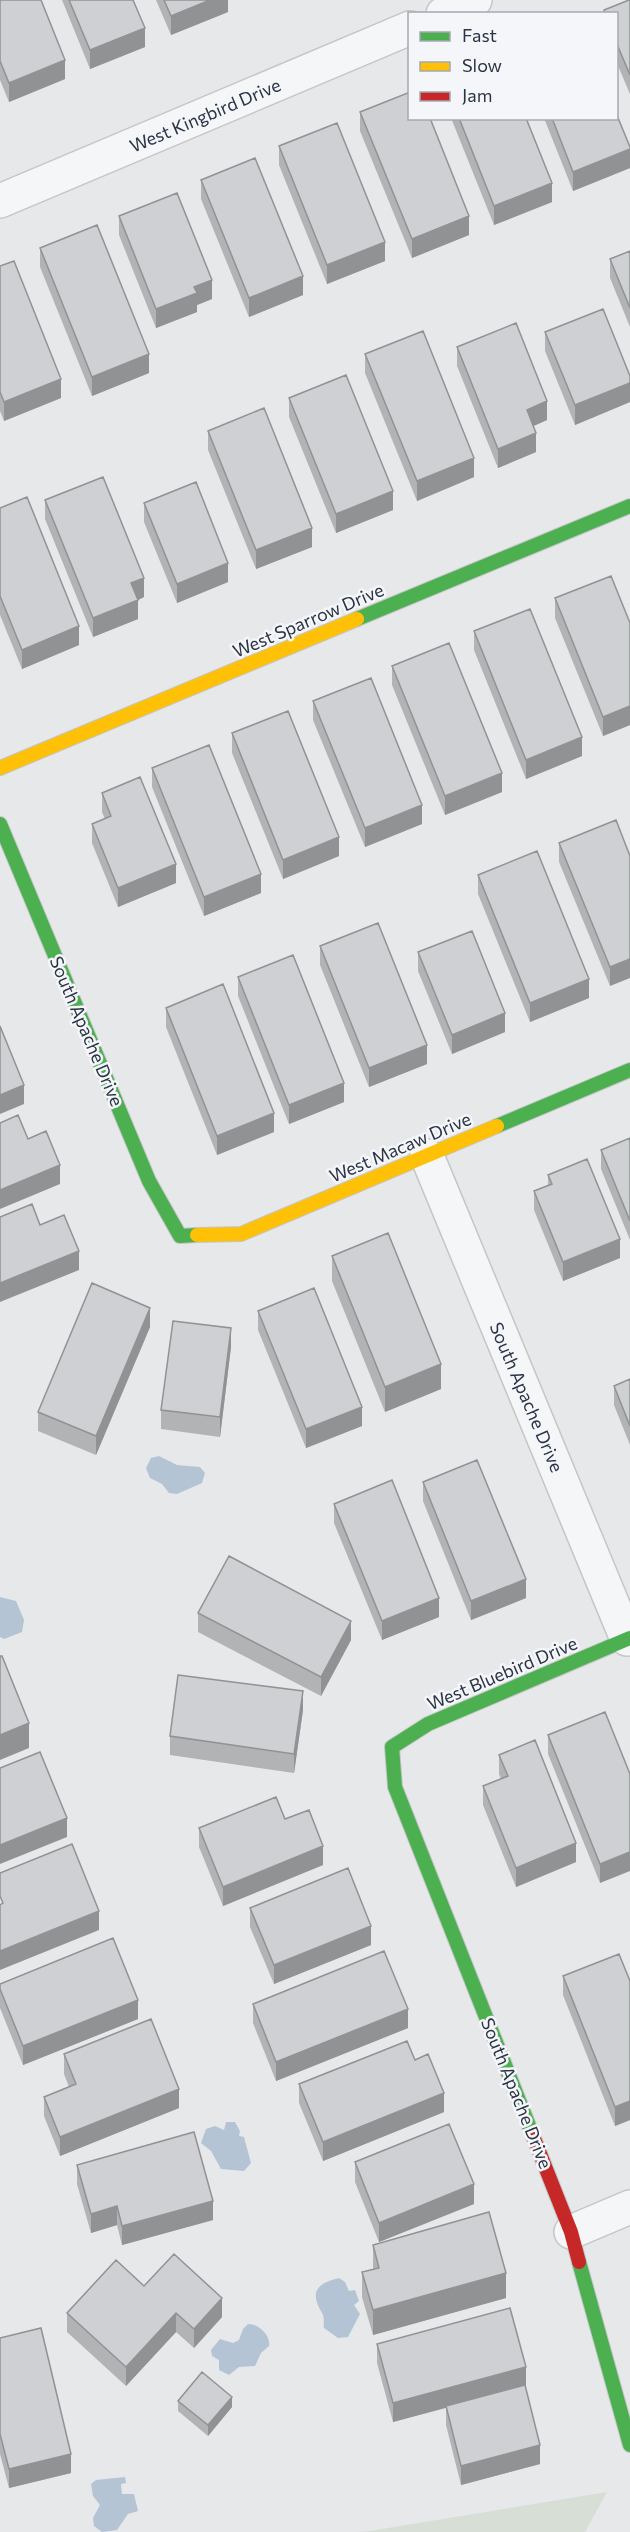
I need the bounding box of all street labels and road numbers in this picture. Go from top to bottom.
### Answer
street label: West Kingbird Drive [126,73,284,157]
street label: West Sparrow Drive [229,578,387,662]
street label: South Apache Drive [45,953,129,1109]
street label: West Macaw Drive [326,1107,474,1187]
street label: South Apache Drive [485,1319,569,1475]
street label: West Bluebird Drive [424,1631,580,1715]
street label: South Apache Drive [477,2014,557,2172]

